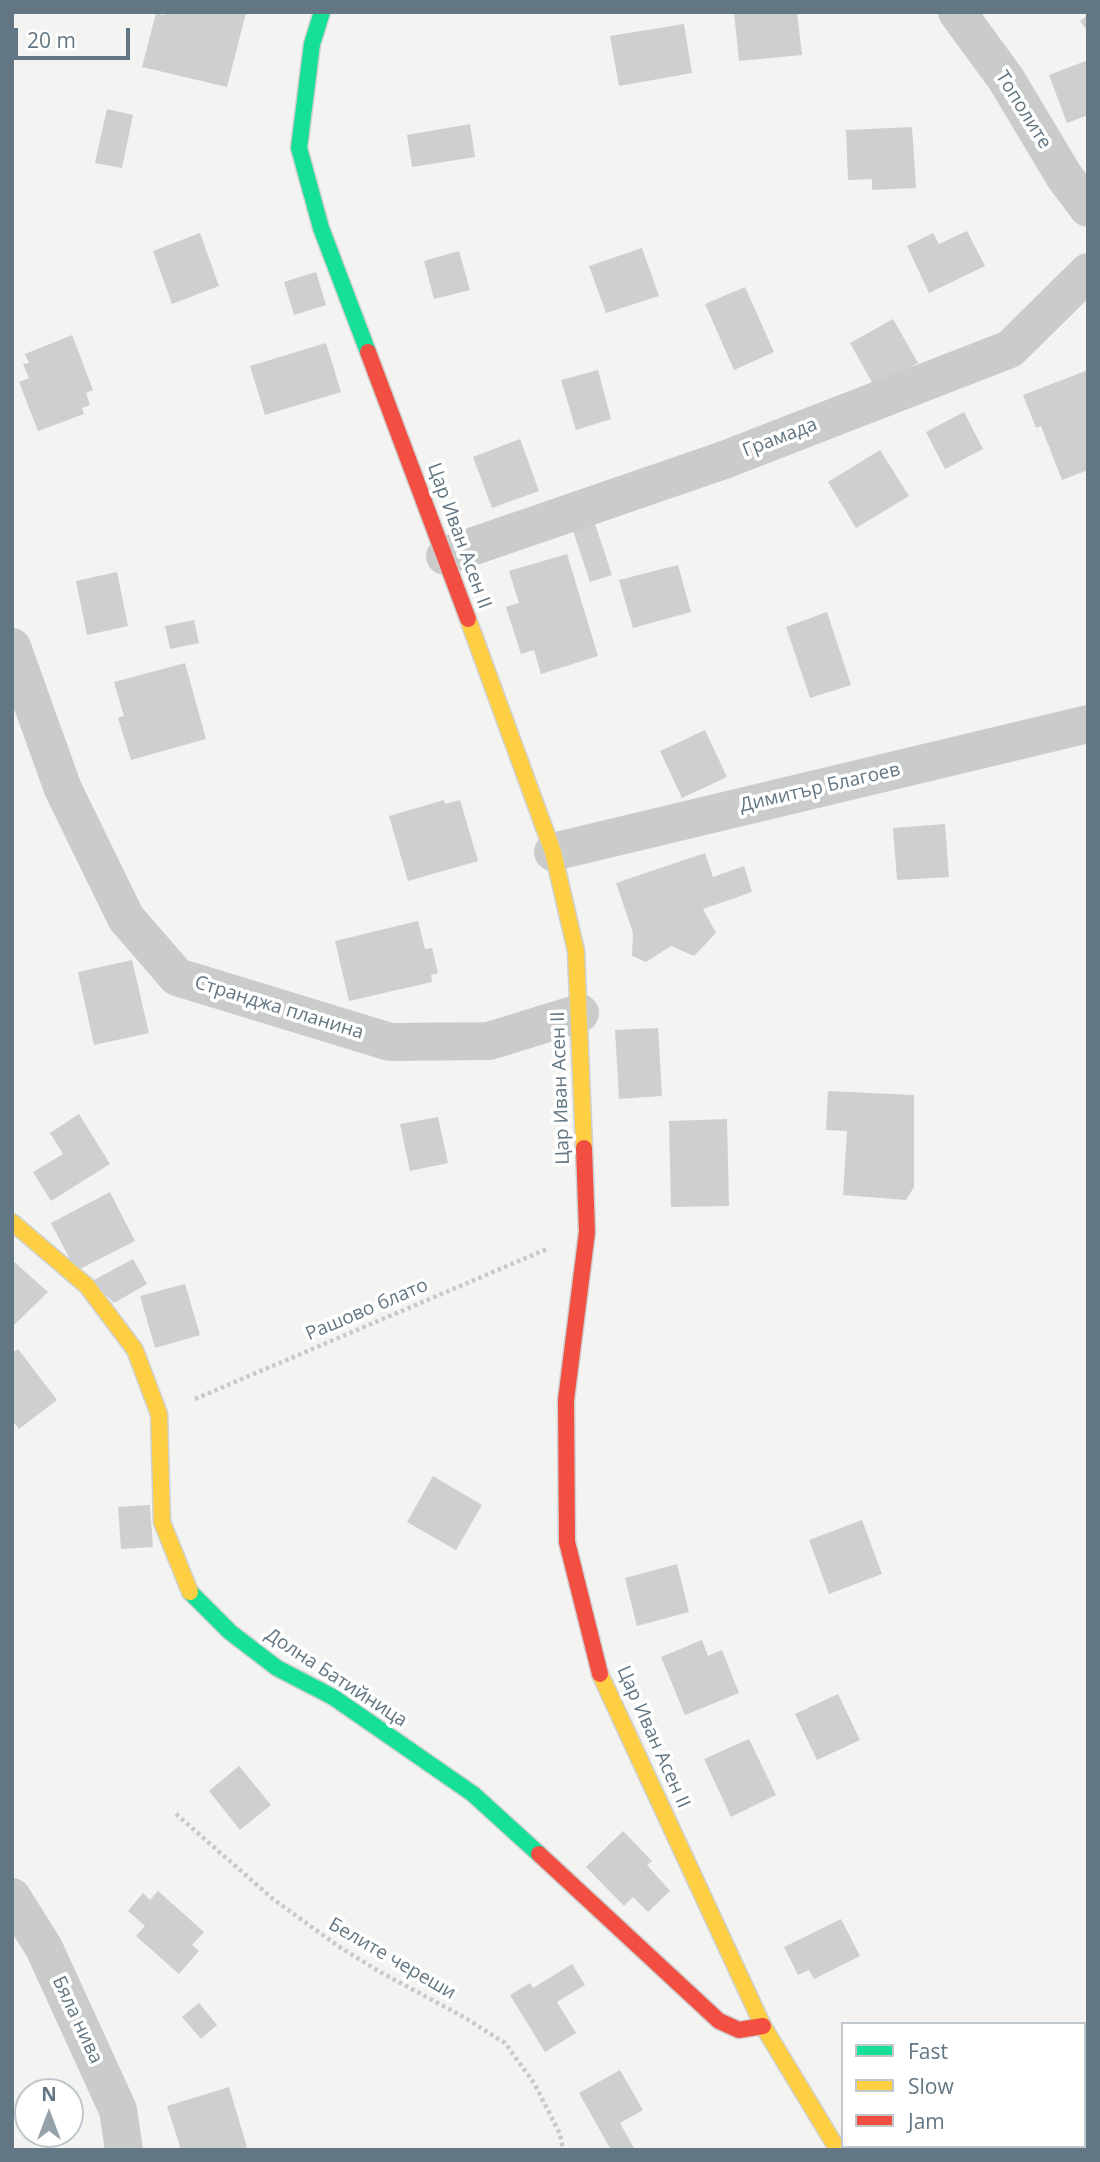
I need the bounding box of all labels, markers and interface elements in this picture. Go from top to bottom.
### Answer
scale bar [18,14,133,58]
text: 20 m [27,26,76,54]
street label: Тополите [990,67,1056,153]
street label: Грамада [739,413,821,463]
street label: Цар Иван Асен II [422,460,496,612]
street label: Димитър Благоев [738,758,902,818]
street label: Странджа планина [192,971,366,1045]
street label: Цар Иван Асен II [547,1011,575,1165]
street label: Рашово блато [302,1274,432,1346]
street label: Долна Батийница [261,1624,411,1732]
street label: Цар Иван Асен II [611,1662,695,1812]
street label: Белите череши [324,1913,460,2005]
street label: Бяла нива [47,1973,107,2067]
legend [841,2022,1086,2148]
text: Fast [908,2037,948,2065]
text: Slow [908,2072,954,2100]
north arrow [14,2078,84,2148]
text: N [41,2081,57,2107]
text: Jam [908,2107,945,2135]

